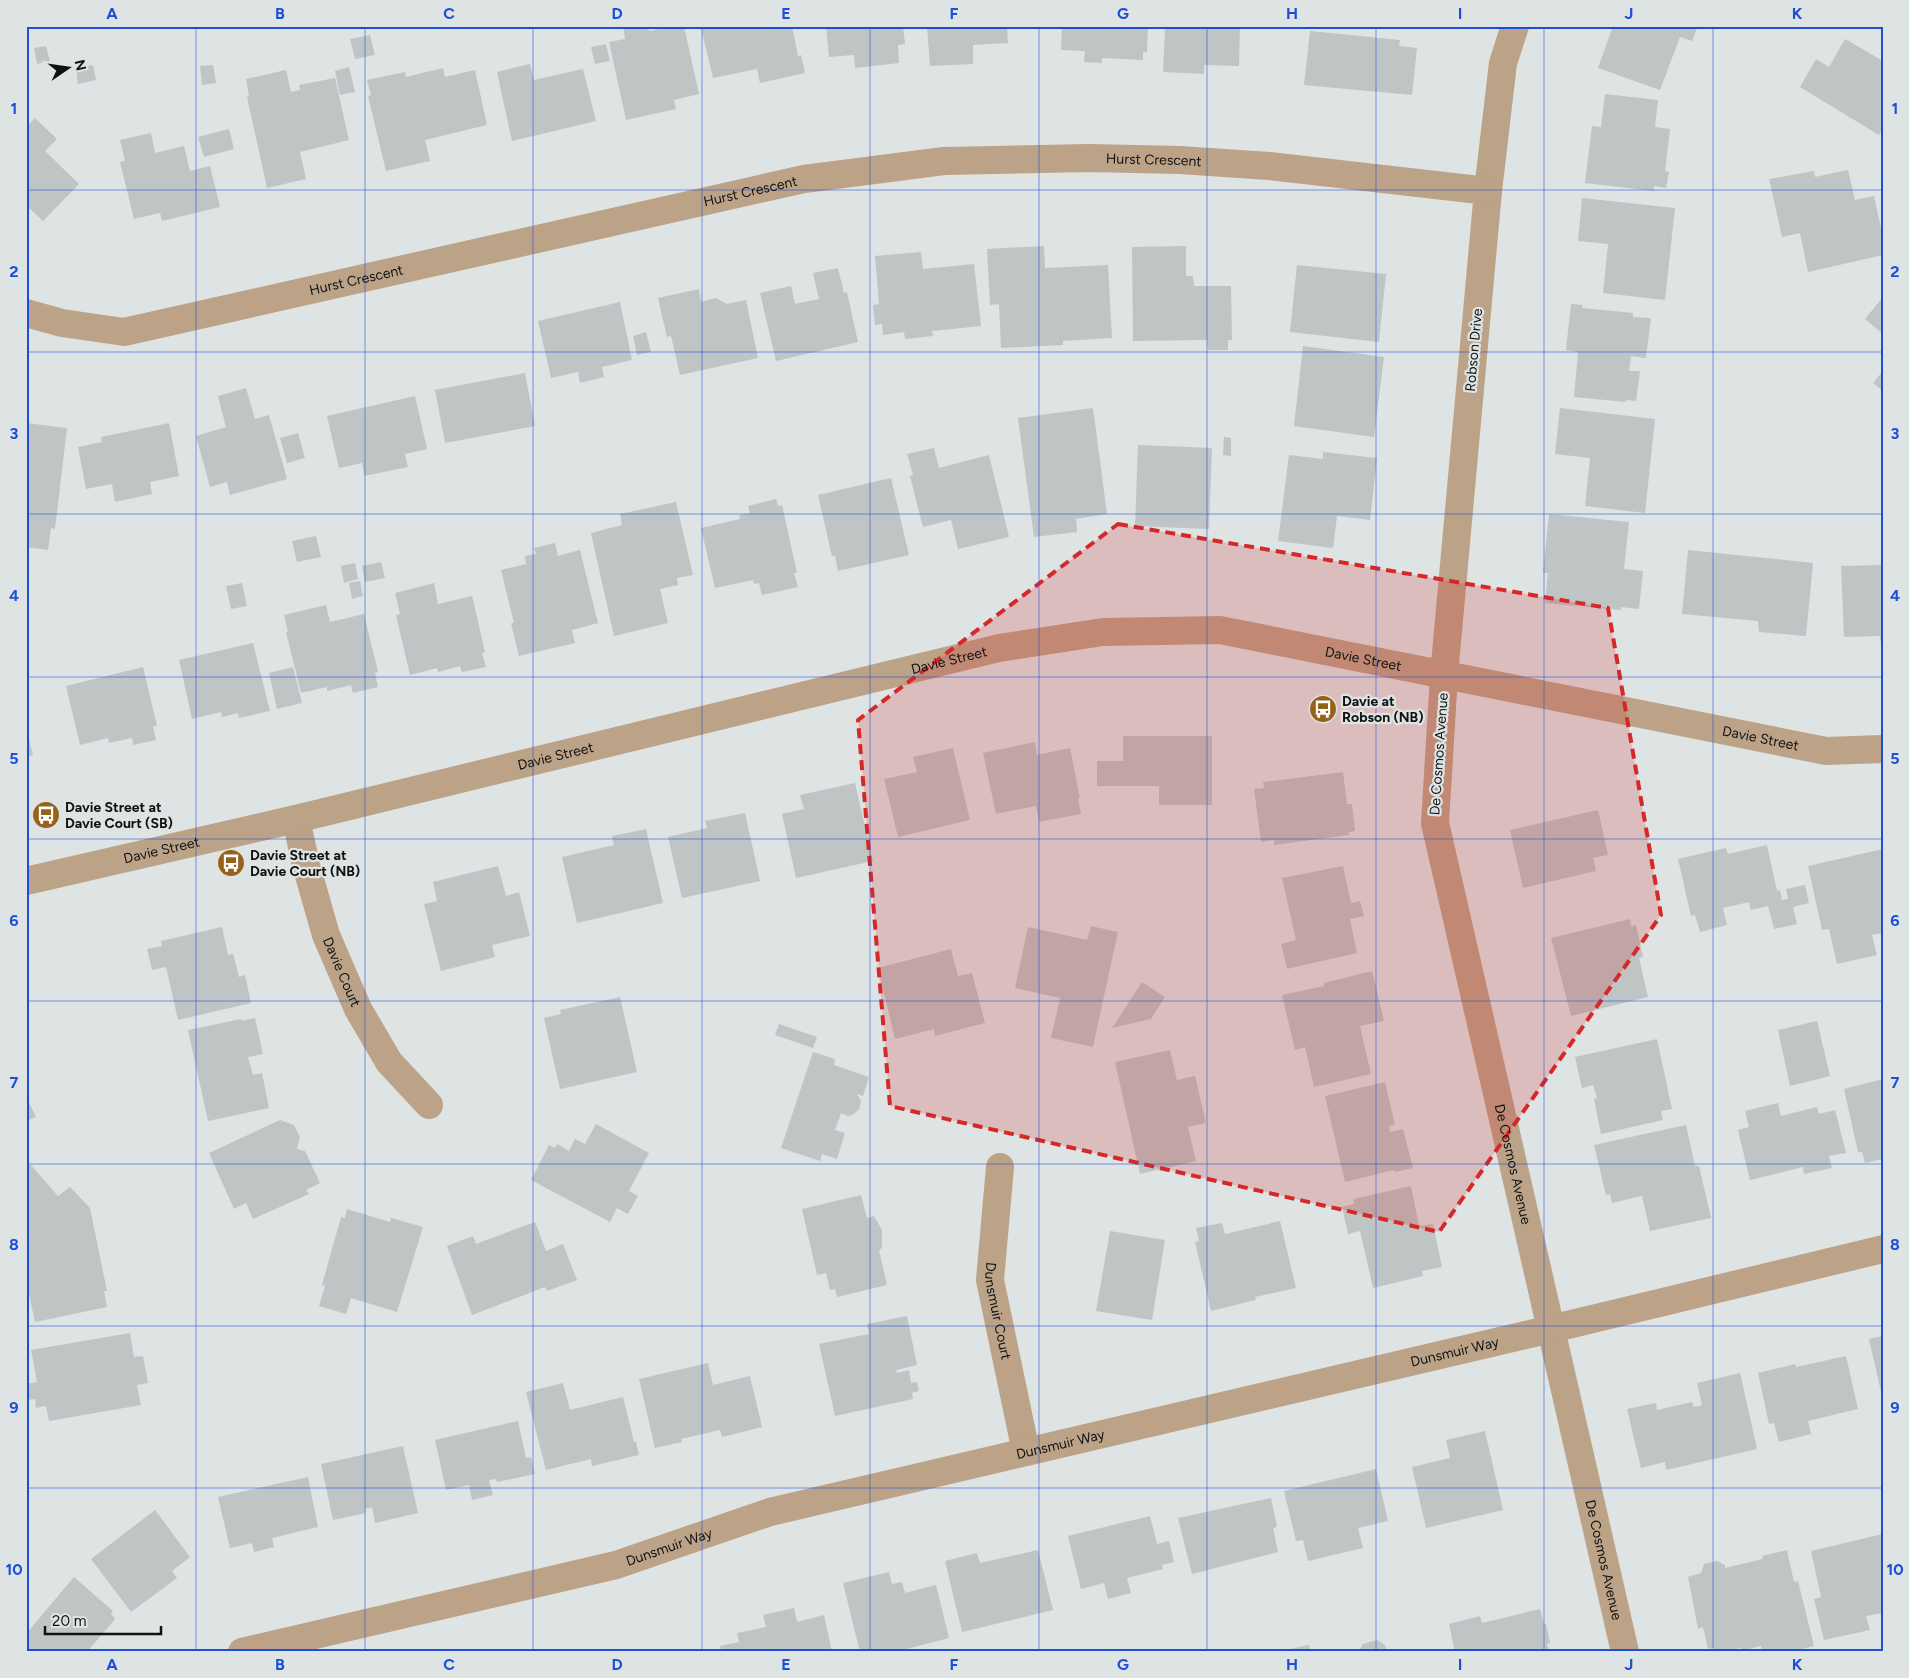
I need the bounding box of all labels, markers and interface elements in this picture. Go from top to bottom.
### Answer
text: A [106,4,118,23]
text: B [275,4,285,23]
text: C [443,4,455,23]
text: D [611,4,623,23]
text: E [781,4,791,23]
text: F [950,4,959,23]
text: G [1117,4,1129,23]
text: H [1286,4,1298,23]
text: I [1458,4,1462,23]
text: J [1625,4,1633,23]
text: K [1792,4,1803,23]
north arrow [42,42,92,92]
text: N [71,58,90,72]
text: 1 [11,99,17,118]
text: 1 [1892,99,1898,118]
street label: Hurst Crescent [1106,150,1202,170]
street label: Hurst Crescent [702,172,799,210]
street label: Hurst Crescent [308,261,405,299]
text: 2 [9,262,19,281]
text: 2 [1890,262,1900,281]
street label: Robson Drive [1462,307,1486,392]
text: 3 [10,424,19,443]
text: 3 [1891,424,1900,443]
text: 4 [9,586,19,605]
text: 4 [1890,586,1900,605]
street label: Davie Street [909,643,989,678]
street label: Davie Street [1324,643,1403,675]
street label: De Cosmos Avenue [1426,692,1452,816]
place label: Davie at Robson (NB) [1342,693,1424,726]
bus stop icon: Davie at Robson (NB) [1308,694,1338,724]
street label: Davie Street [1721,722,1800,754]
street label: Davie Street [516,738,595,773]
text: 5 [9,749,19,768]
text: 5 [1890,749,1900,768]
place label: Davie Street at Davie Court (SB) [65,799,173,832]
bus stop icon: Davie Street at Davie Court (SB) [31,800,61,830]
street label: Davie Street [122,833,201,867]
place label: Davie Street at Davie Court (NB) [250,847,360,880]
bus stop icon: Davie Street at Davie Court (NB) [216,848,246,878]
text: 6 [9,911,19,930]
text: 6 [1890,911,1900,930]
street label: Davie Court [319,934,364,1009]
text: 7 [10,1073,19,1092]
text: 7 [1891,1073,1900,1092]
street label: De Cosmos Avenue [1491,1102,1535,1226]
text: 8 [9,1235,19,1254]
text: 8 [1890,1235,1900,1254]
street label: Dunsmuir Court [982,1261,1015,1361]
street label: Dunsmuir Way [1409,1333,1501,1370]
text: 9 [9,1398,19,1417]
text: 9 [1890,1398,1900,1417]
street label: Dunsmuir Way [1014,1425,1107,1463]
street label: De Cosmos Avenue [1582,1498,1626,1622]
street label: Dunsmuir Way [624,1524,715,1569]
text: 10 [5,1560,23,1579]
text: 10 [1886,1560,1904,1579]
scale bar [45,1603,161,1635]
text: 20 m [52,1612,86,1630]
text: A [106,1655,118,1674]
text: B [275,1655,285,1674]
text: C [443,1655,455,1674]
text: D [611,1655,623,1674]
text: E [781,1655,791,1674]
text: F [950,1655,959,1674]
text: G [1117,1655,1129,1674]
text: H [1286,1655,1298,1674]
text: I [1458,1655,1462,1674]
text: J [1625,1655,1633,1674]
text: K [1792,1655,1803,1674]

